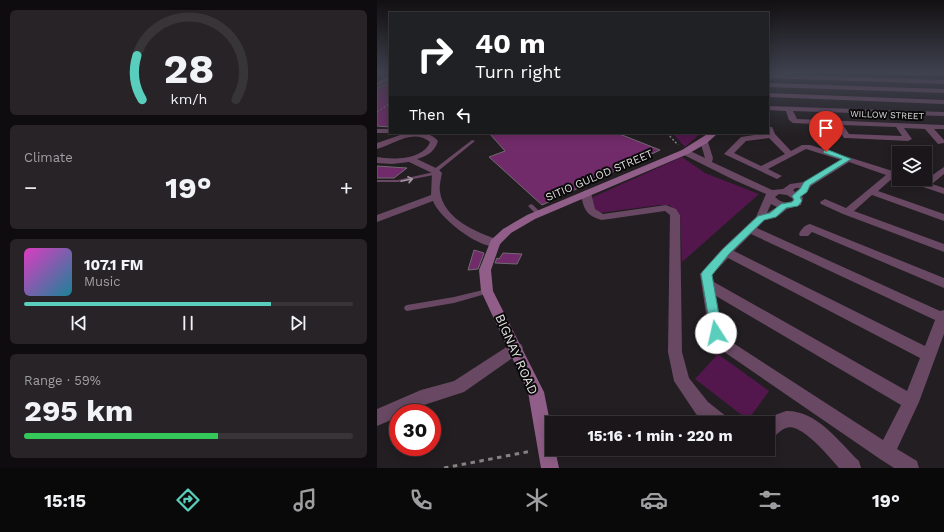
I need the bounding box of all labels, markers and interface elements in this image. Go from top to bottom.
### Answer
text: 40 m [475,27,545,60]
icon: right [409,28,461,80]
text: 28 [163,44,214,93]
text: Turn right [475,61,561,82]
text: km/h [170,91,207,107]
icon: left [453,104,475,126]
text: Then [409,106,445,124]
street label: WILLOW STREET [850,109,925,121]
pin [809,111,843,152]
icon: arrive [815,117,837,139]
map controls [892,146,932,186]
button: layers [892,146,932,186]
street label: SITIO GULOD STREET [543,147,655,204]
text: Climate [24,150,73,165]
text: 19° [165,170,212,205]
text: − [24,175,37,200]
text: + [340,175,353,200]
one-way arrow [400,175,413,183]
text: 107.1 FM [84,256,143,274]
text: Music [84,274,121,289]
icon: previous [68,312,90,334]
icon: pause [177,312,199,334]
icon: next [287,312,309,334]
street label: BIGNAY ROAD [492,312,541,397]
position arrow [695,312,737,354]
text: Range · 59% [24,373,101,388]
text: 295 km [24,393,133,428]
speed limit sign: 30 [389,404,441,456]
text: 15:16 · 1 min · 220 m [587,427,733,445]
icon: directions [174,486,202,514]
icon: music [291,486,319,514]
icon: phone [407,486,435,514]
icon: climate [523,486,551,514]
icon: car [640,486,668,514]
icon: filters [756,486,784,514]
text: 15:15 [44,490,86,511]
text: 19° [872,490,900,511]

